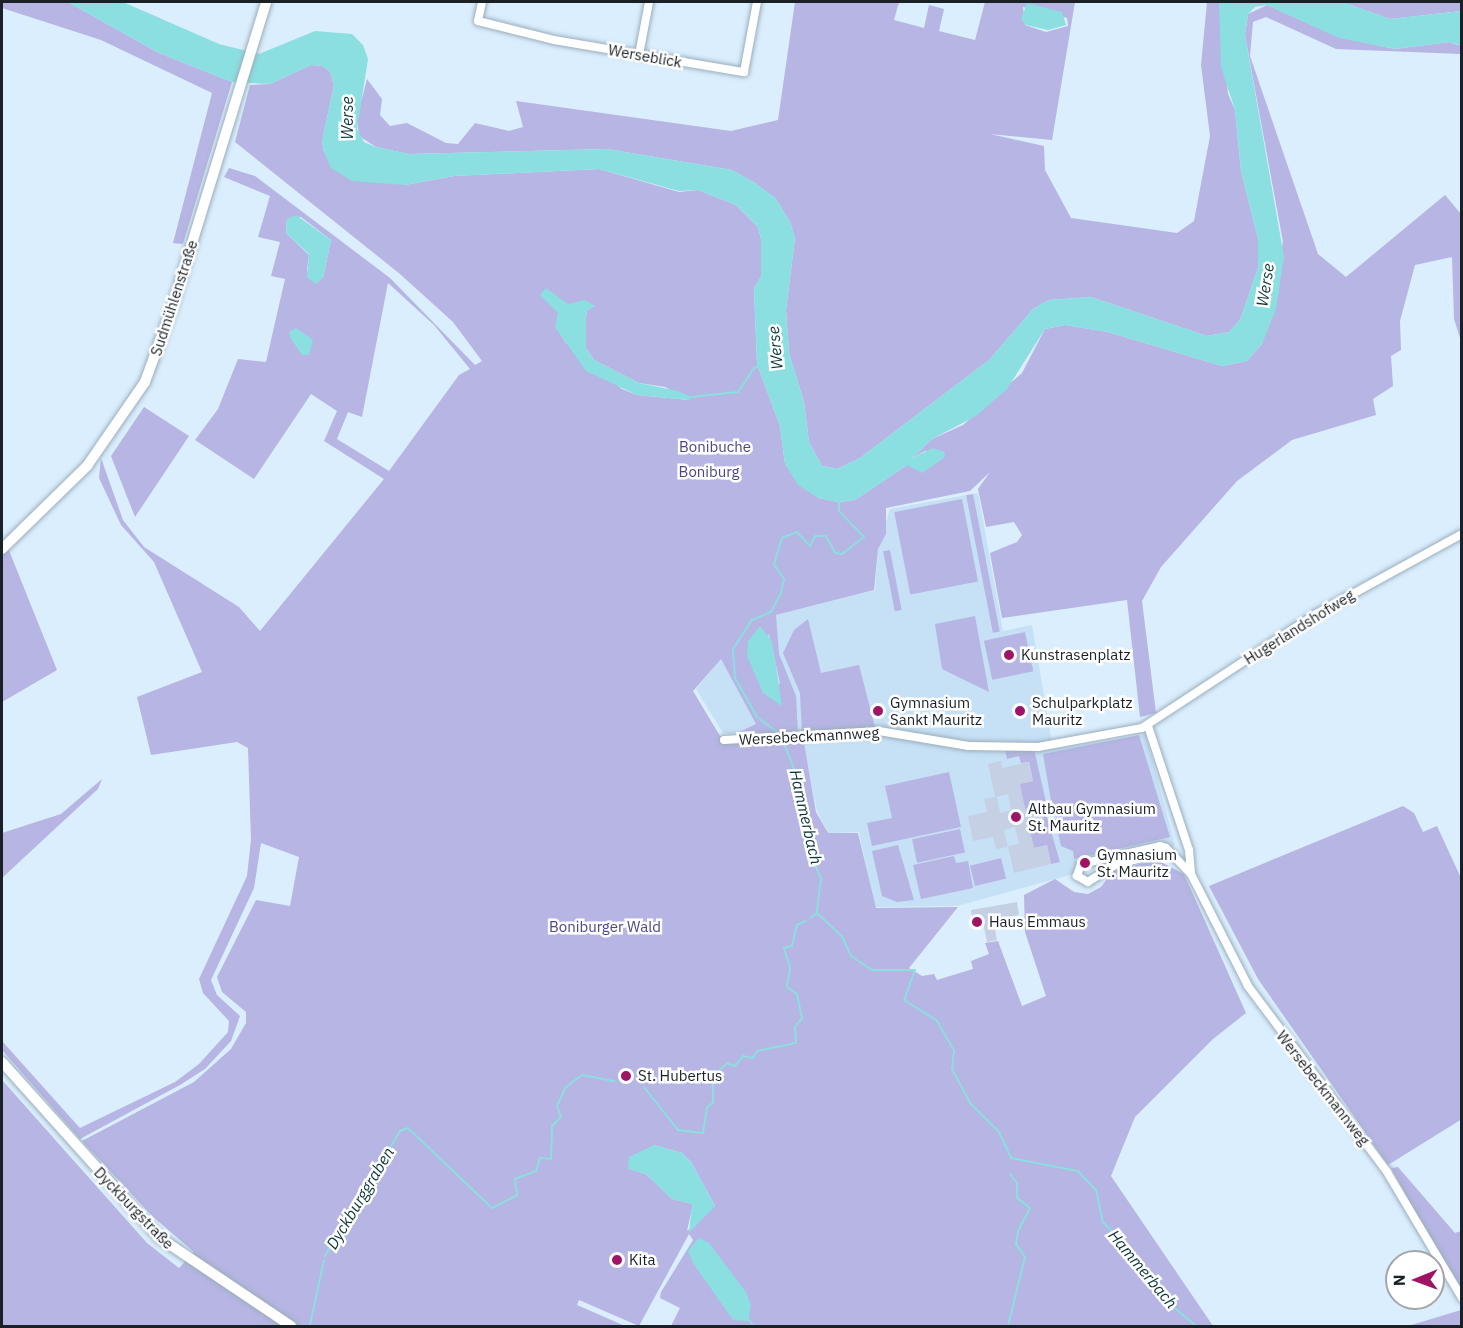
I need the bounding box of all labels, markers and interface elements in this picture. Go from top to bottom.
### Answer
street label: Werseblick [607,41,683,71]
water label: Werse [337,96,357,140]
street label: Sudmühlenstraße [147,238,201,358]
water label: Werse [1252,262,1278,308]
water label: Werse [764,326,786,370]
park label: Bonibuche [679,438,751,456]
park label: Boniburg [679,463,739,481]
street label: Hugerlandshofweg [1241,586,1357,668]
place label: Kunstrasenplatz [1021,646,1130,664]
marker: Kunstrasenplatz [1002,648,1016,662]
place label: Gymnasium Sankt Mauritz [890,693,982,728]
place label: Schulparkplatz Mauritz [1032,693,1133,728]
marker: Gymnasium Sankt Mauritz [871,704,885,718]
marker: Schulparkplatz Mauritz [1013,704,1027,718]
street label: Wersebeckmannweg [738,723,880,749]
water label: Hammerbach [786,768,826,866]
place label: Altbau Gymnasium St. Mauritz [1028,799,1156,834]
marker: Altbau Gymnasium St. Mauritz [1009,810,1023,824]
place label: Gymnasium St. Mauritz [1097,845,1177,880]
marker: Gymnasium St. Mauritz [1078,856,1092,870]
place label: Haus Emmaus [989,913,1086,931]
marker: Haus Emmaus [970,915,984,929]
park label: Boniburger Wald [549,918,661,936]
street label: Wersebeckmannweg [1273,1027,1373,1149]
place label: St. Hubertus [638,1067,722,1085]
marker: St. Hubertus [619,1069,633,1083]
water label: Dyckburggraben [322,1144,398,1252]
street label: Dyckburgstraße [90,1163,178,1253]
water label: Hammerbach [1105,1226,1181,1312]
north arrow [1385,1250,1445,1310]
place label: Kita [629,1251,656,1269]
marker: Kita [610,1253,624,1267]
text: N [1389,1274,1409,1286]

